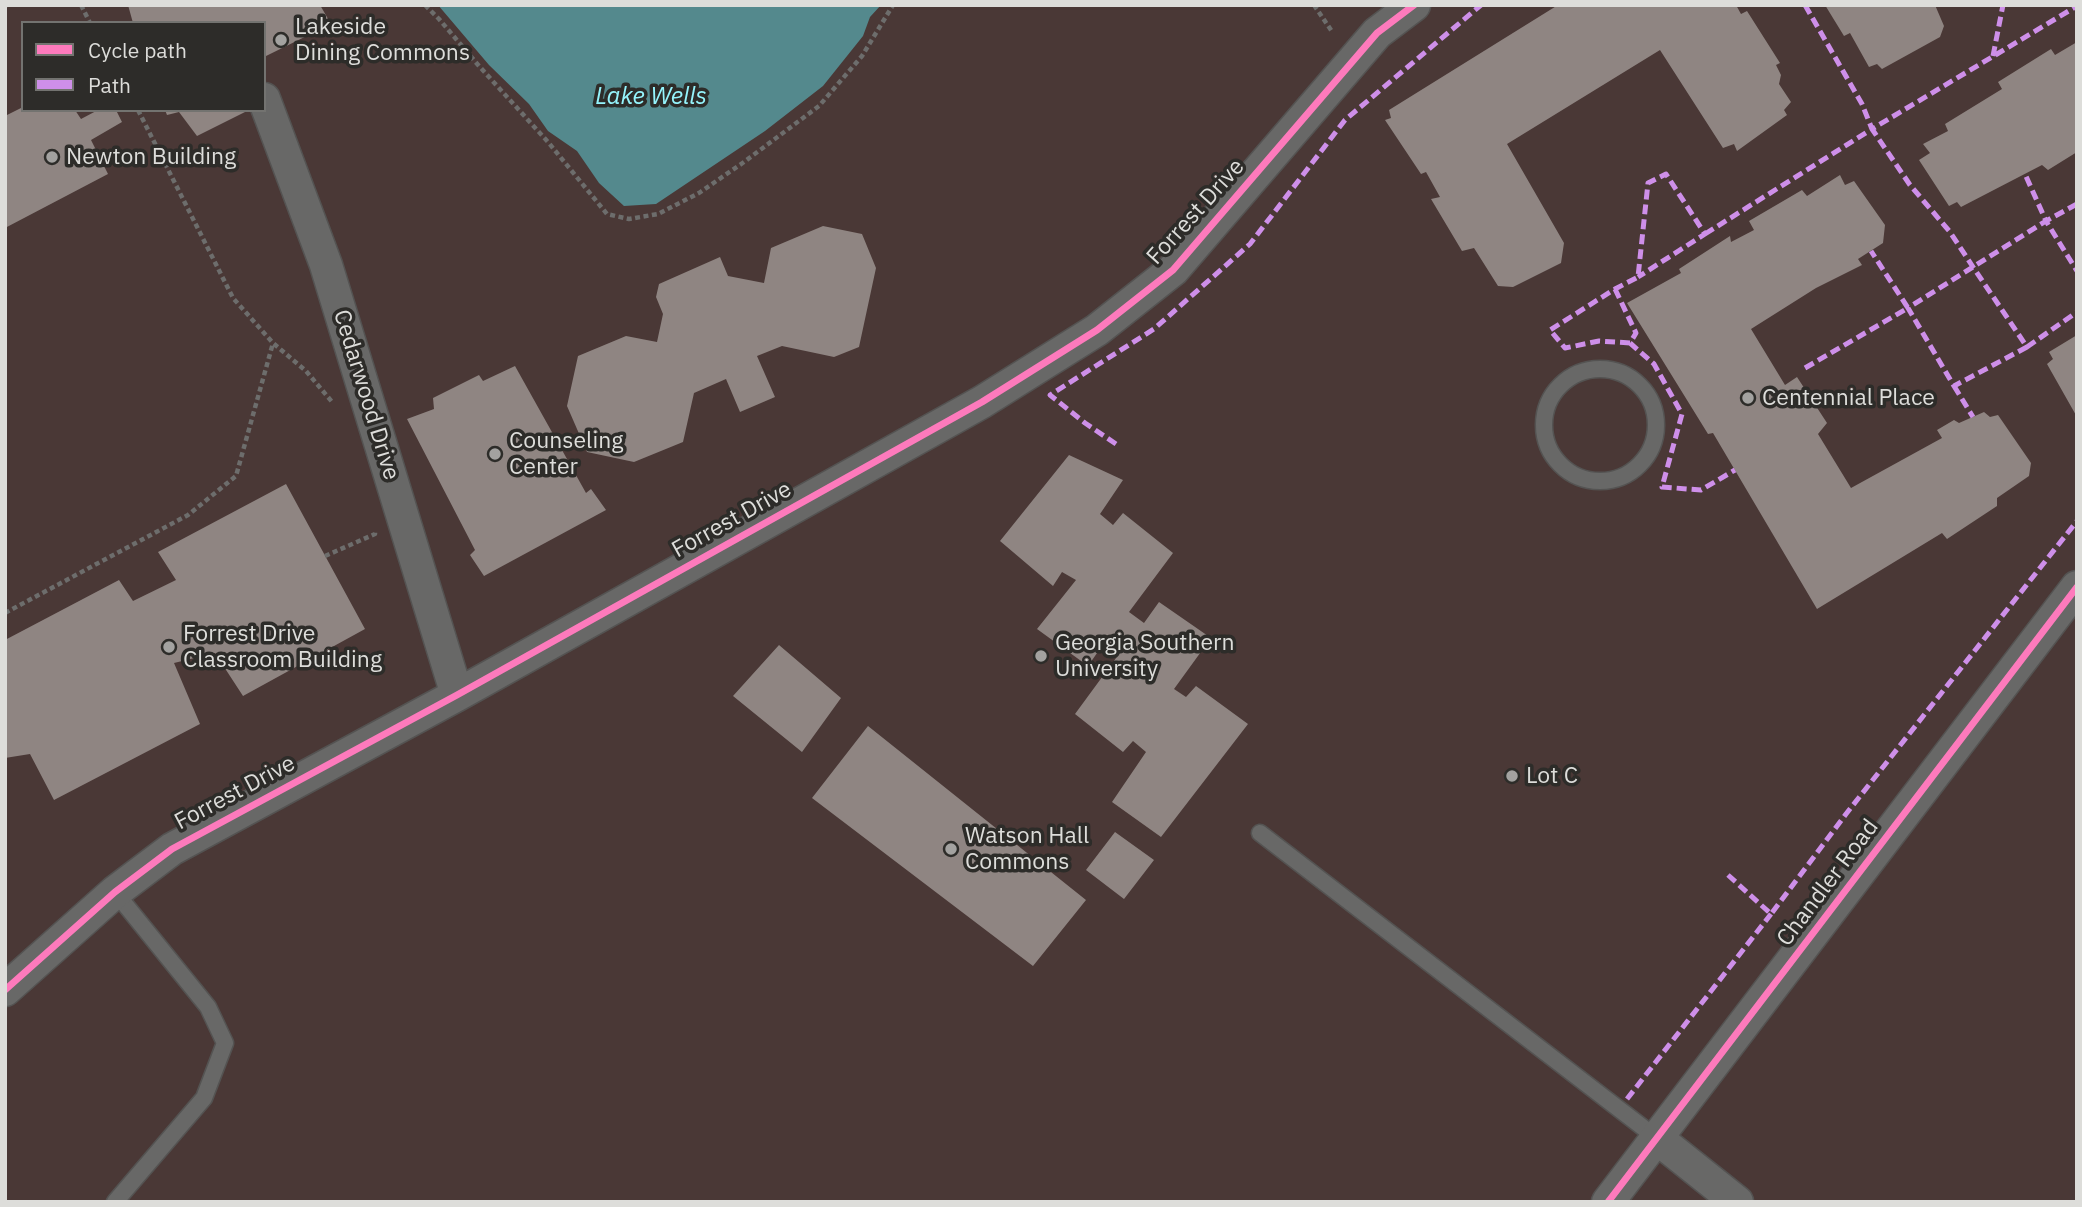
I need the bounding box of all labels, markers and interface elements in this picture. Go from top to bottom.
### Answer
place label: Lakeside Dining Commons [295,13,470,67]
legend [21,21,266,112]
marker: Lakeside Dining Commons [273,32,289,48]
text: Cycle path [88,36,187,64]
text: Path [88,71,131,99]
water label: Lake Wells [595,83,707,111]
place label: Newton Building [66,143,236,171]
marker: Newton Building [44,149,60,165]
street label: Forrest Drive [1141,154,1251,270]
street label: Cedarwood Drive [327,307,405,483]
place label: Centennial Place [1762,384,1935,412]
marker: Centennial Place [1740,390,1756,406]
place label: Counseling Center [509,427,623,481]
marker: Counseling Center [487,446,503,462]
street label: Forrest Drive [667,476,797,564]
place label: Forrest Drive Classroom Building [183,620,382,674]
place label: Georgia Southern University [1055,629,1235,683]
marker: Forrest Drive Classroom Building [161,639,177,655]
marker: Georgia Southern University [1033,648,1049,664]
street label: Forrest Drive [170,750,300,836]
place label: Lot C [1526,762,1578,790]
marker: Lot C [1504,768,1520,784]
street label: Chandler Road [1771,814,1885,952]
place label: Watson Hall Commons [965,822,1089,876]
marker: Watson Hall Commons [943,841,959,857]

